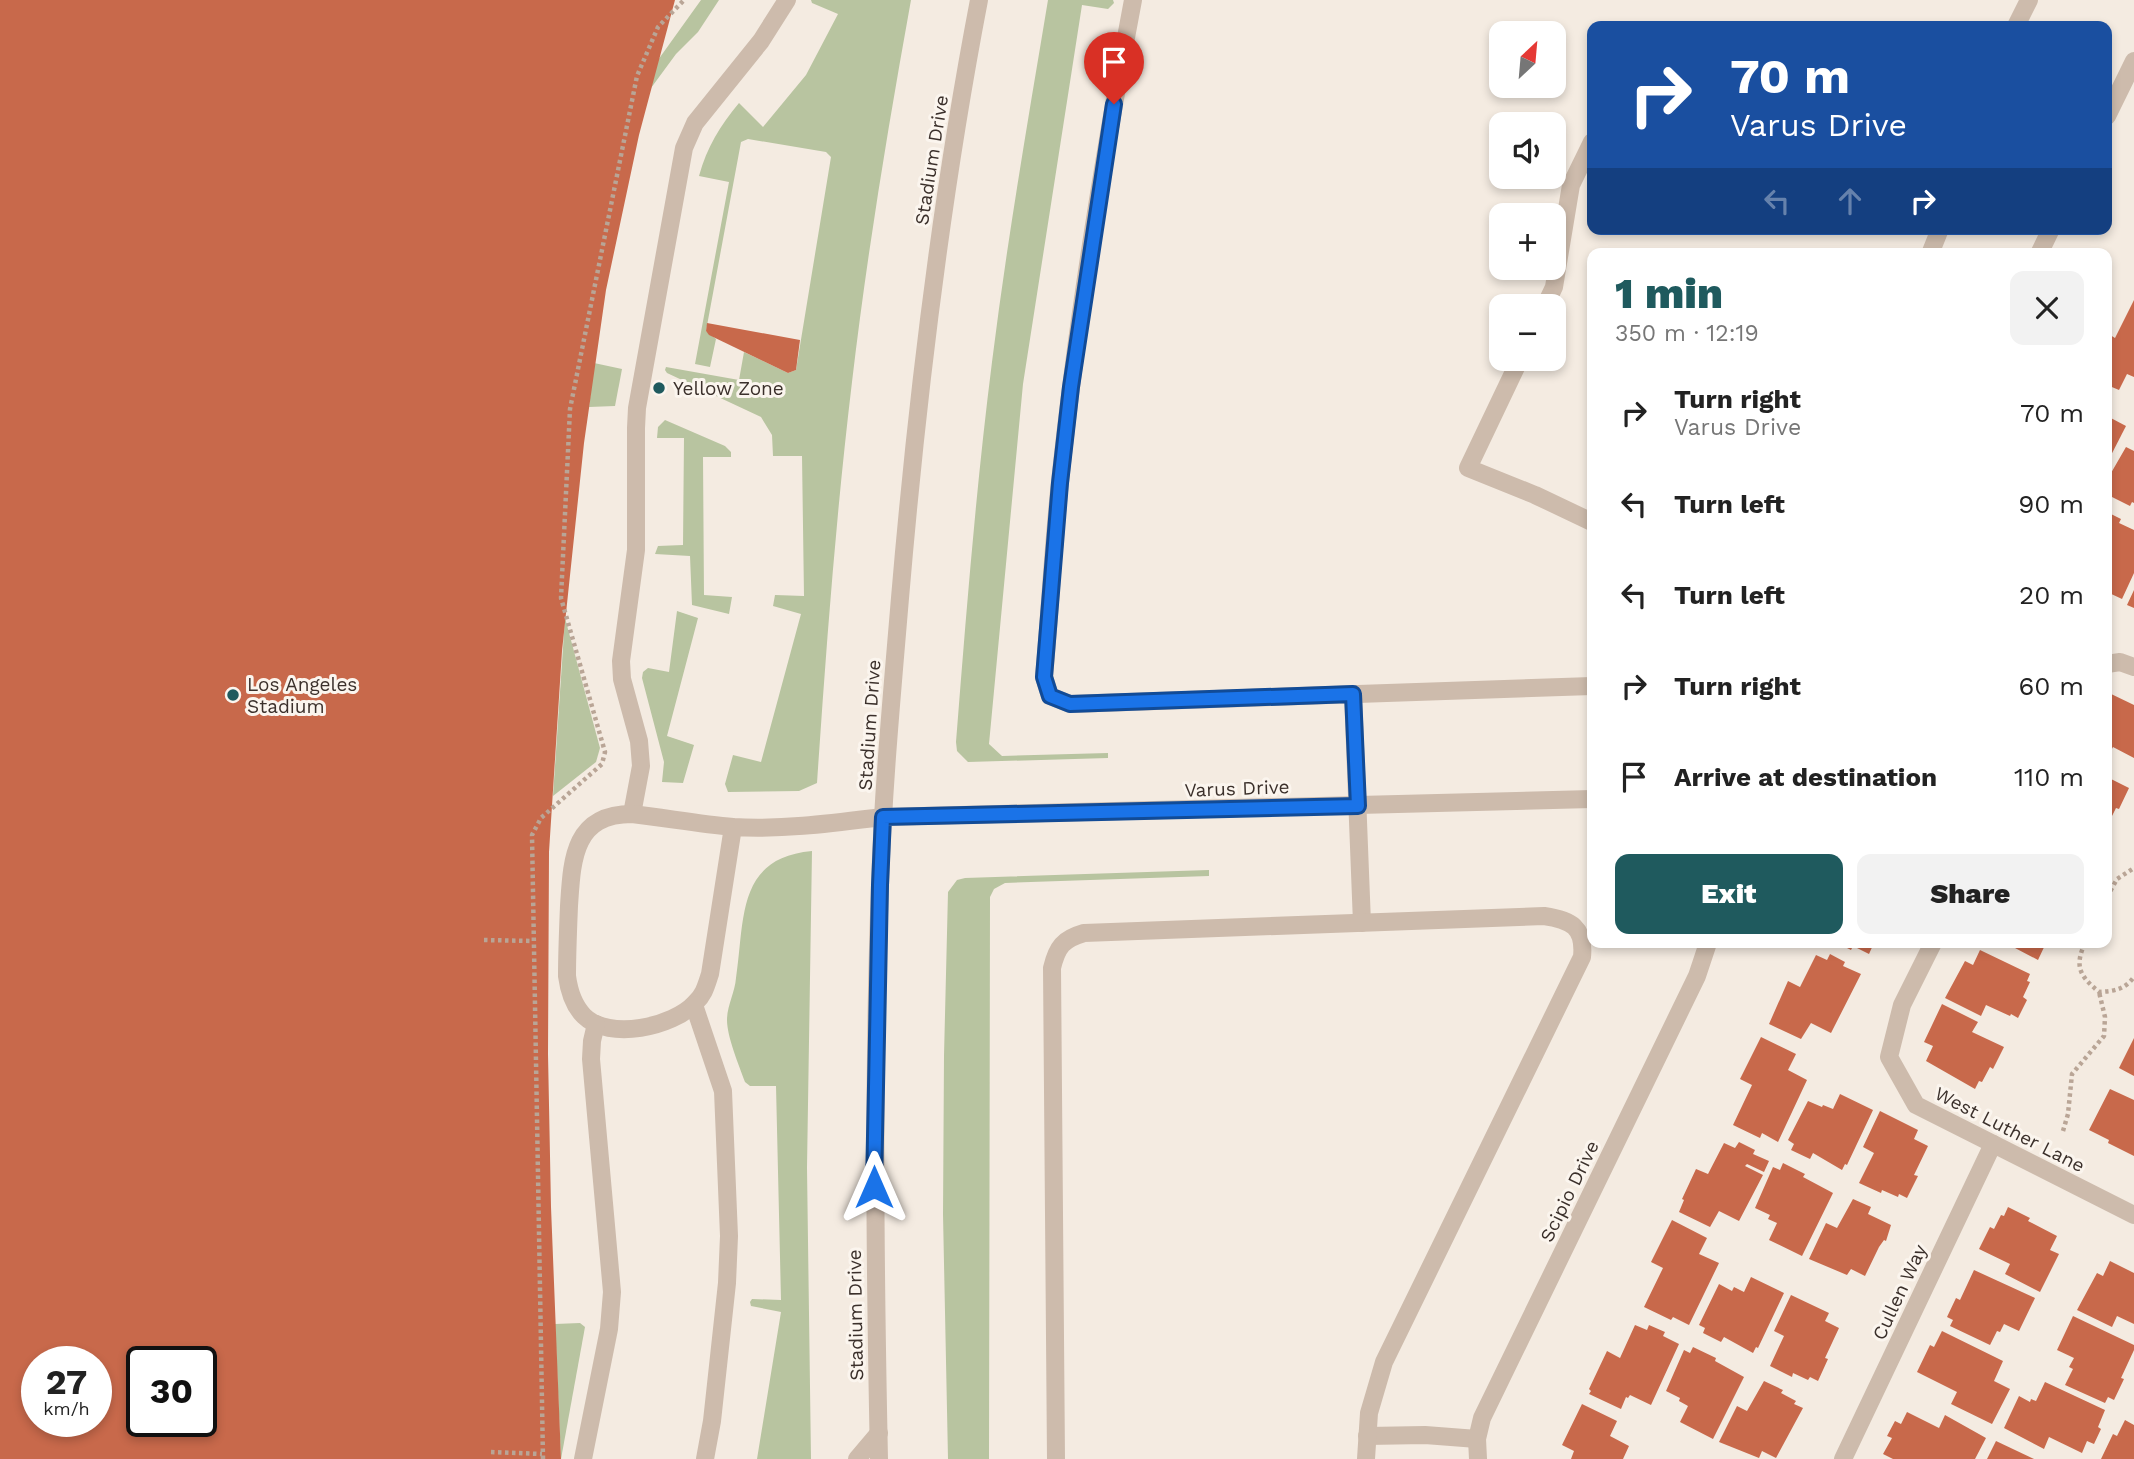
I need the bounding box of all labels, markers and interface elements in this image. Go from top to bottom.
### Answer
north arrow [1489,21,1566,98]
map controls [1489,21,1566,371]
pin [1084,32,1144,104]
icon: arrive [1095,43,1133,81]
text: 70 m [1730,47,1850,105]
icon: right [1615,49,1706,140]
street label: Stadium Drive [910,93,953,227]
text: Varus Drive [1730,106,1907,144]
button: sound [1489,112,1566,189]
icon: left [1758,182,1796,220]
icon: ahead [1831,182,1869,220]
icon: right [1904,182,1942,220]
button: + [1489,203,1566,280]
text: 1 min [1615,269,1723,318]
button: close [2010,271,2084,345]
button: − [1489,294,1566,371]
text: 350 m · 12:19 [1615,320,1759,347]
place label: Yellow Zone [673,377,784,400]
marker: Yellow Zone [651,380,667,396]
text: Turn right [1674,384,1801,414]
icon: right [1615,394,1653,432]
text: 70 m [2020,398,2084,428]
text: Varus Drive [1674,414,1801,441]
icon: left [1615,485,1653,523]
text: Turn left [1674,489,1785,519]
text: 90 m [2018,489,2084,519]
icon: left [1615,576,1653,614]
text: Turn left [1674,580,1785,610]
text: 20 m [2019,580,2084,610]
street label: Stadium Drive [853,659,886,791]
icon: right [1615,667,1653,705]
text: Turn right [1674,671,1801,701]
text: 60 m [2018,671,2084,701]
place label: Los Angeles Stadium [247,673,357,718]
marker: Los Angeles Stadium [225,687,241,703]
icon: arrive [1615,758,1653,796]
text: Arrive at destination [1674,762,1937,792]
text: 110 m [2014,762,2084,792]
street label: Varus Drive [1184,775,1290,802]
button: Exit [1615,854,1843,934]
button: Share [1857,854,2084,934]
street label: West Luther Lane [1931,1082,2089,1177]
street label: Scipio Drive [1535,1137,1604,1246]
position arrow [837,1150,911,1224]
street label: Cullen Way [1867,1241,1932,1344]
street label: Stadium Drive [843,1249,868,1381]
speed limit sign: 30 [126,1346,217,1437]
text: 27 [46,1361,87,1403]
text: km/h [43,1398,90,1419]

